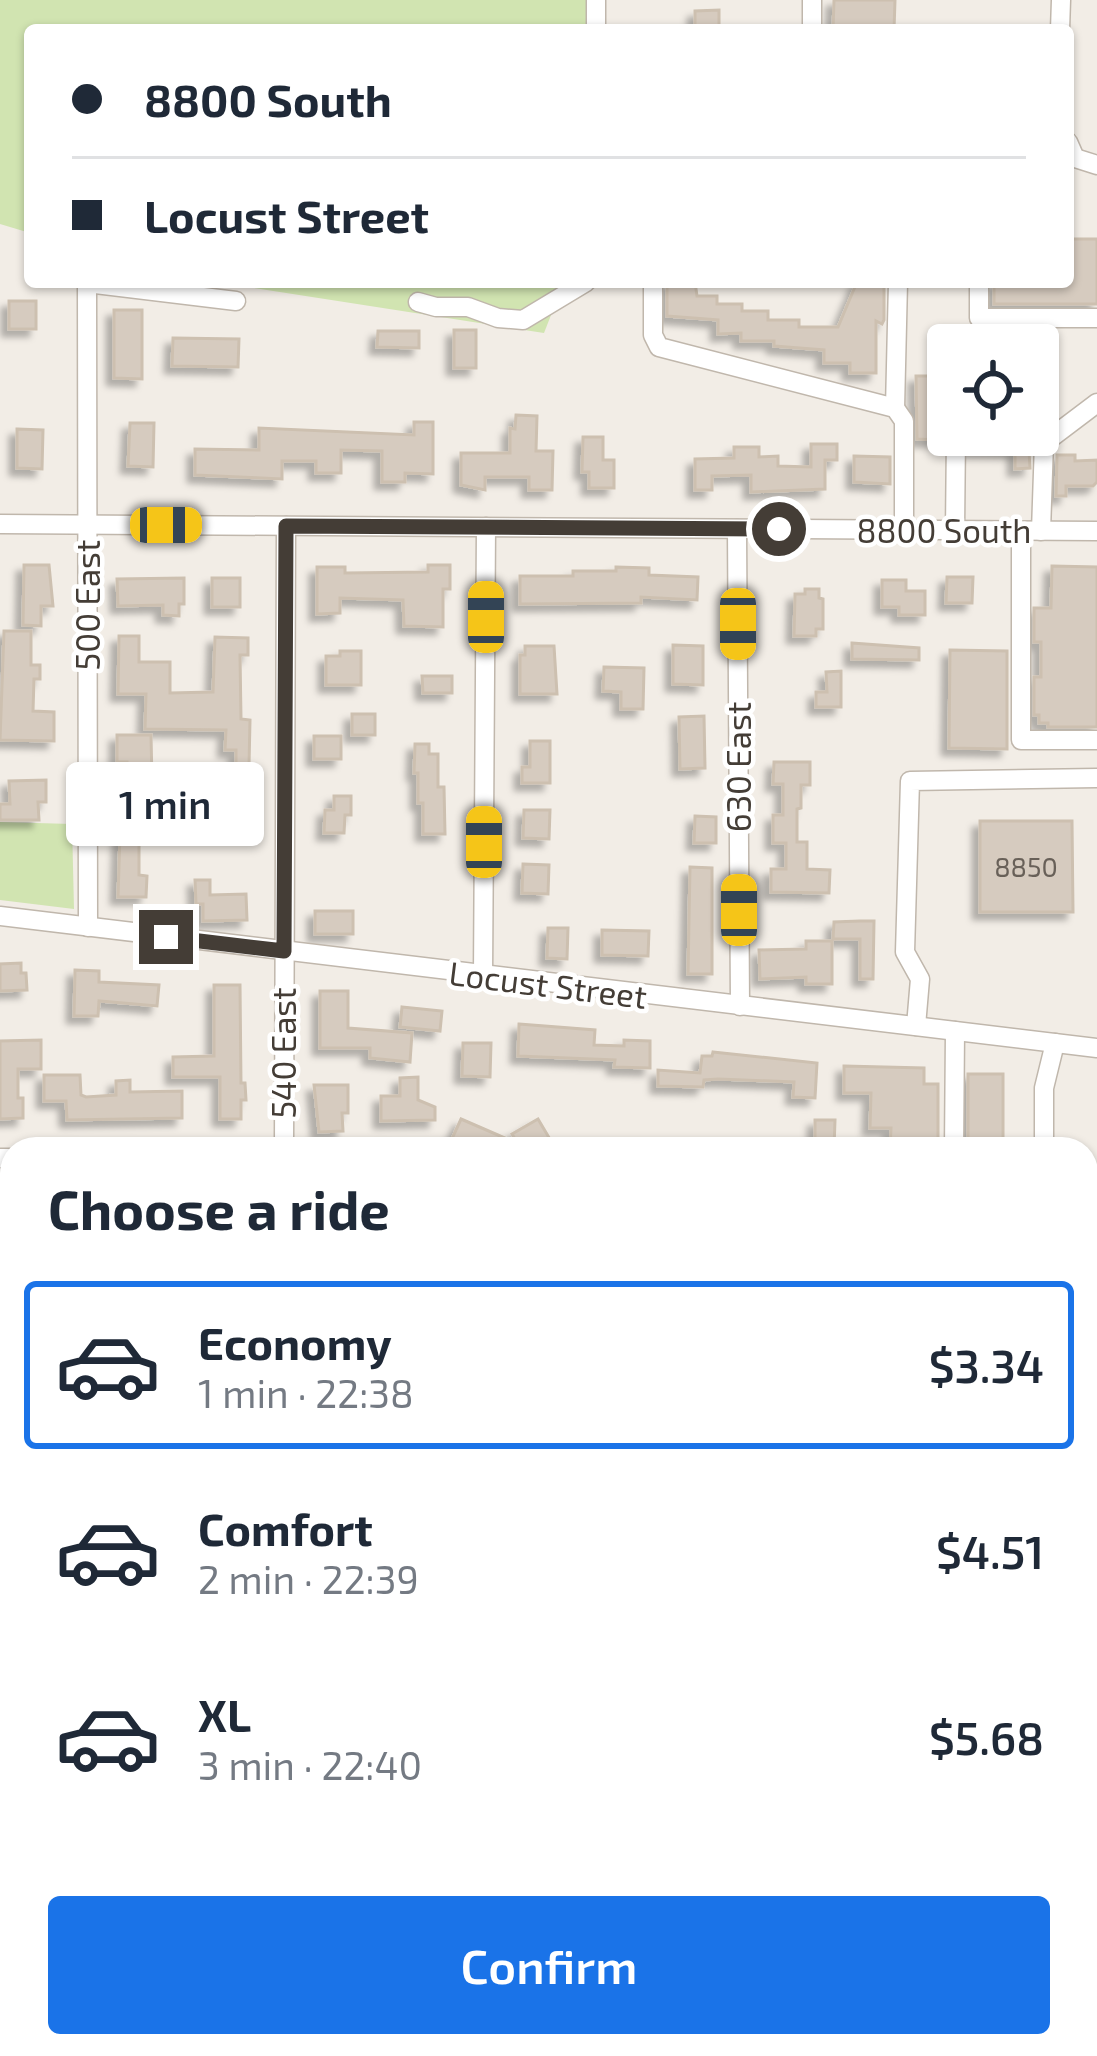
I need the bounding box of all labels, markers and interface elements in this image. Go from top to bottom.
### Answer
text: 8800 South [144,72,392,126]
text: Locust Street [144,188,429,242]
map controls [927,324,1059,456]
button: locate [927,324,1059,456]
route start [752,502,806,556]
car [130,507,202,543]
street label: 8800 South [856,510,1032,550]
street label: 500 East [67,540,107,670]
car [468,581,504,653]
car [720,588,756,660]
street label: 630 East [718,702,758,832]
callout: 1 min [67,763,265,847]
text: 1 min [119,780,211,827]
car [466,806,502,878]
house number: 8850 [994,850,1058,882]
car [721,874,757,946]
route end [139,910,193,964]
street label: Locust Street [447,952,649,1016]
street label: 540 East [263,987,303,1119]
text: Choose a ride [48,1176,390,1241]
icon: car [54,1311,162,1419]
text: Economy [198,1315,392,1369]
text: $3.34 [929,1338,1044,1392]
text: 1 min · 22:38 [198,1369,414,1416]
icon: car [54,1497,162,1605]
text: Comfort [198,1501,373,1555]
text: $4.51 [936,1524,1044,1578]
text: 2 min · 22:39 [198,1555,419,1602]
icon: car [54,1683,162,1791]
text: XL [198,1687,251,1741]
text: $5.68 [929,1710,1044,1764]
text: 3 min · 22:40 [198,1741,422,1788]
button: Confirm [48,1896,1050,2034]

